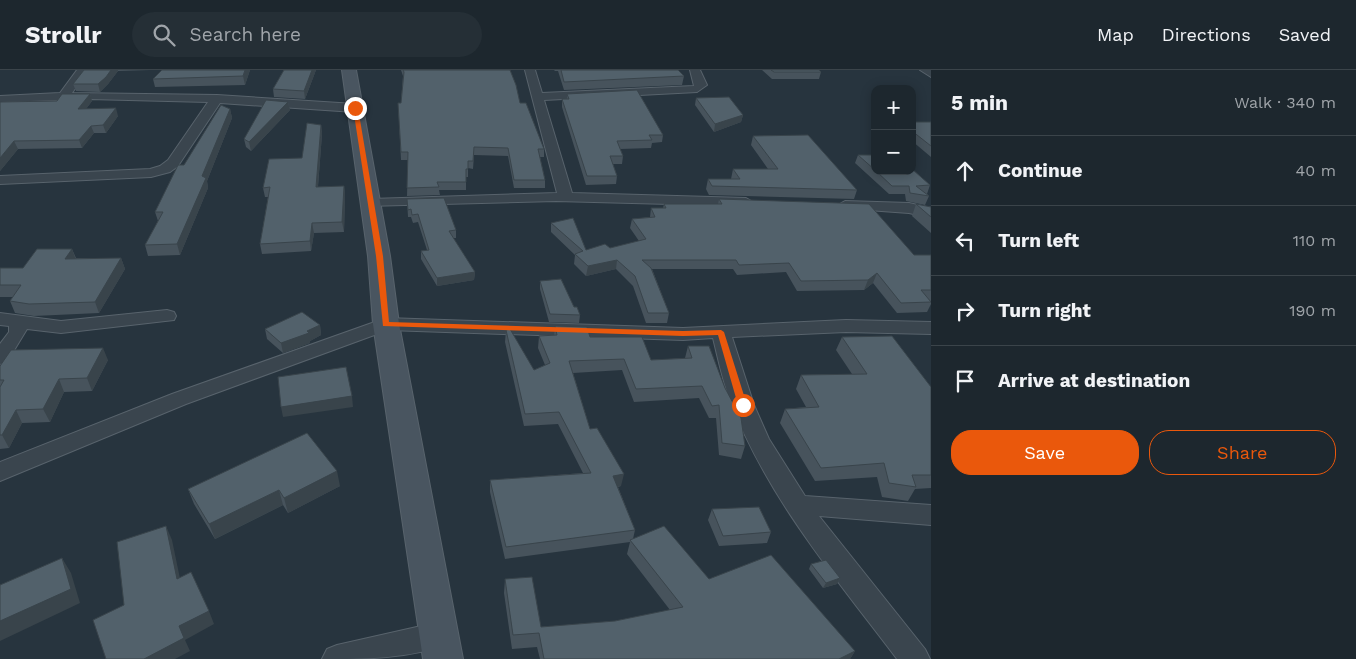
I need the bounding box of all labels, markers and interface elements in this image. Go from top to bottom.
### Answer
search box [132,12,482,57]
text: Strollr [25,21,102,49]
icon: search [150,21,178,49]
text: Search here [190,23,301,46]
text: Map [1097,24,1134,45]
text: Directions [1162,24,1251,45]
text: Saved [1279,24,1331,45]
map controls [871,85,916,175]
button: + [871,85,916,130]
text: 5 min [951,90,1008,115]
text: Walk · 340 m [1234,93,1336,112]
route end [344,97,367,120]
button: − [871,130,916,175]
icon: ahead [951,157,979,185]
text: Continue [998,159,1082,182]
text: 40 m [1296,161,1336,180]
icon: left [951,227,979,255]
text: Turn left [998,229,1079,252]
text: 110 m [1293,231,1336,250]
icon: right [951,297,979,325]
text: Turn right [998,299,1091,322]
text: 190 m [1289,301,1336,320]
icon: arrive [951,367,979,395]
text: Arrive at destination [998,369,1190,392]
route start [732,394,755,417]
button: Save [951,430,1139,475]
button: Share [1149,430,1336,475]

